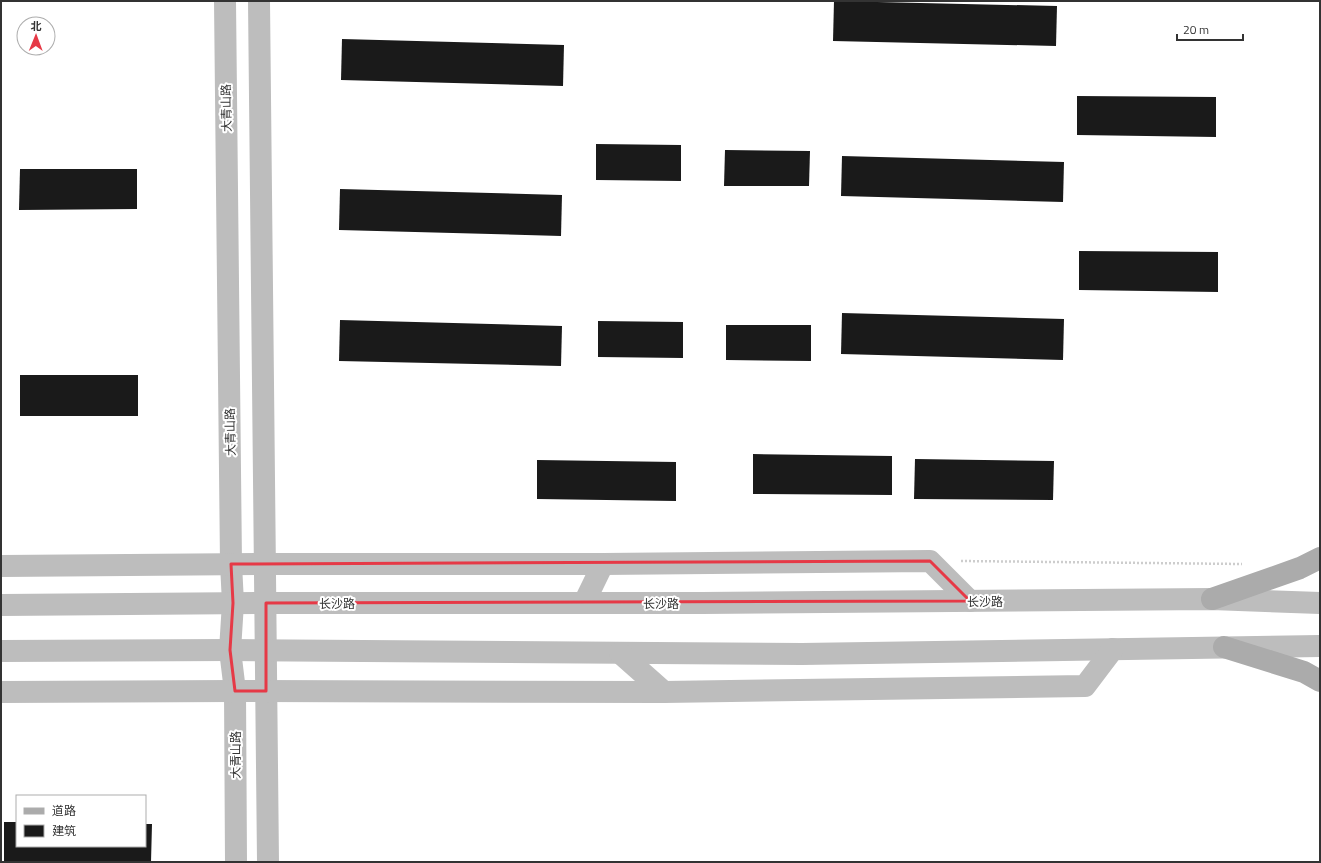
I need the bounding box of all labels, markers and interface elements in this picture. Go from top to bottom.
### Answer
north arrow [16,16,56,56]
scale bar [1177,16,1243,42]
text: 北 [31,18,42,34]
text: 20 m [1183,20,1209,39]
street label: 大青山路 [216,84,236,132]
street label: 大青山路 [220,408,240,456]
street label: 长沙路 [967,592,1003,611]
street label: 长沙路 [319,594,355,613]
street label: 长沙路 [643,594,679,613]
street label: 大青山路 [226,731,245,779]
legend [16,795,146,847]
text: 道路 [52,801,76,820]
text: 建筑 [52,821,76,840]

